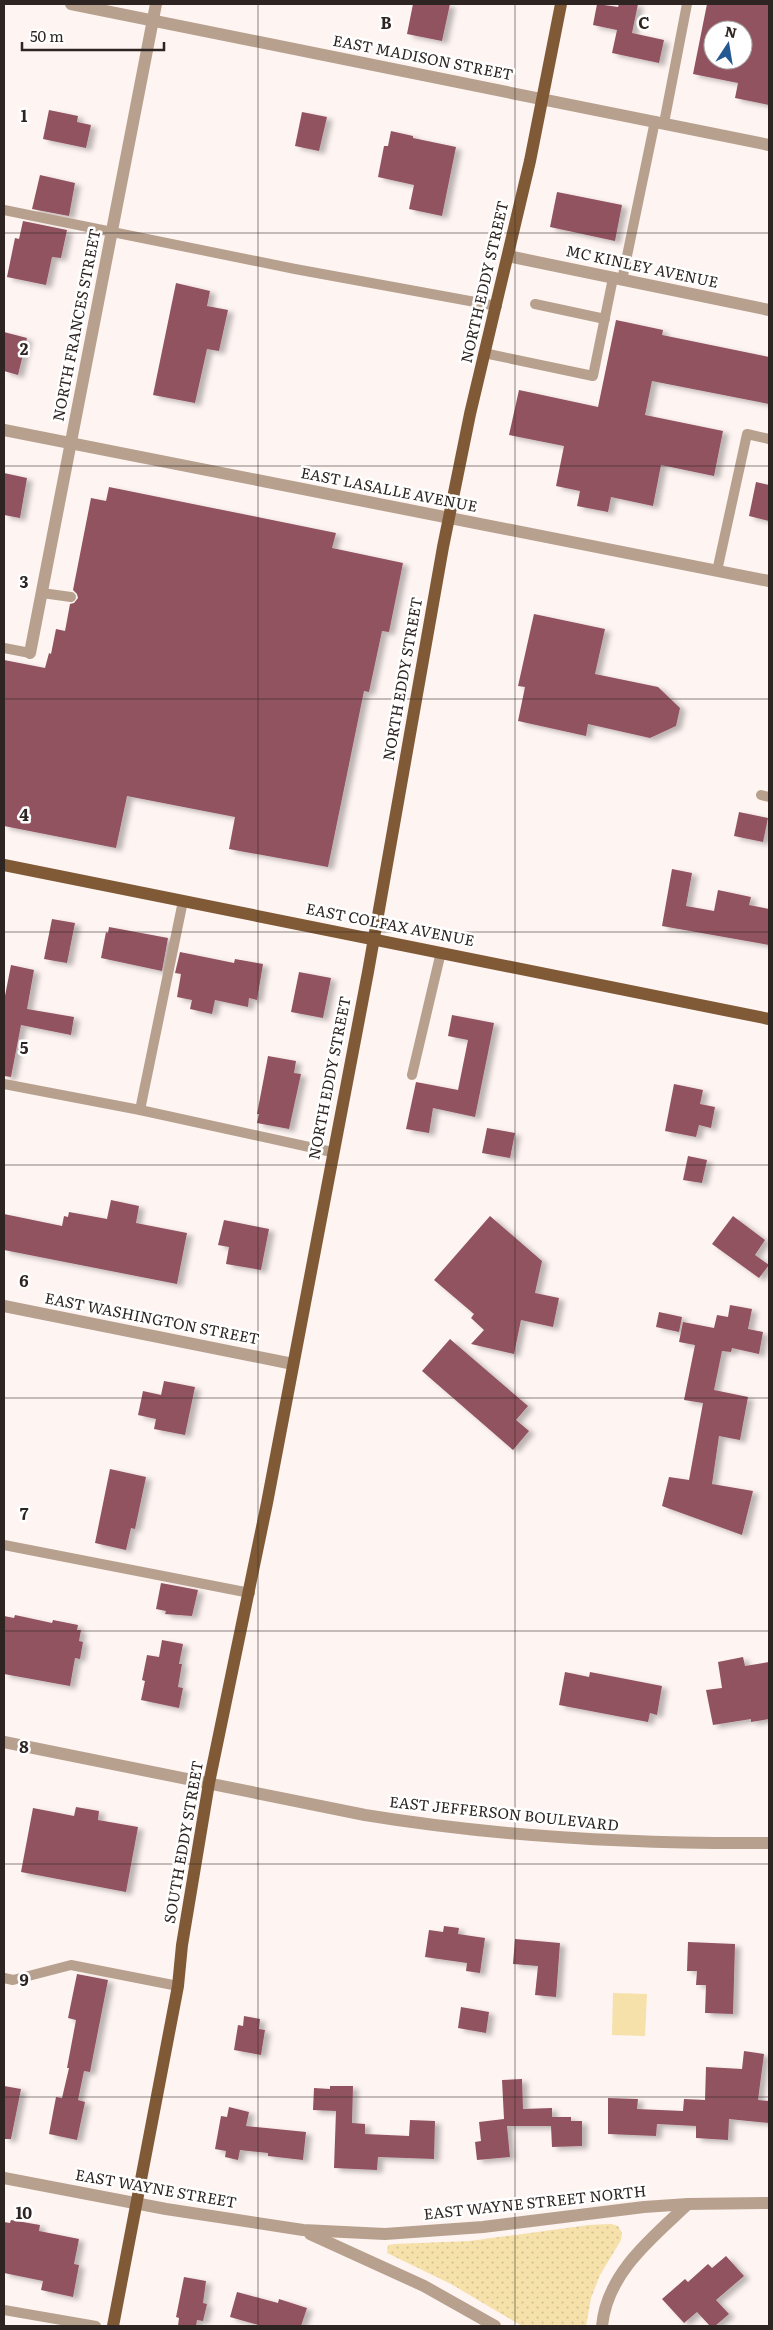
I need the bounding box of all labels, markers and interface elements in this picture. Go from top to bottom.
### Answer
text: B [380,10,392,34]
text: C [638,10,650,34]
scale bar [22,20,165,52]
north arrow [703,20,753,70]
text: N [723,20,739,42]
text: 50 m [30,24,64,47]
street label: EAST MADISON STREET [331,28,515,85]
text: 1 [21,103,28,127]
street label: NORTH EDDY STREET [454,198,513,365]
street label: NORTH FRANCES STREET [46,226,106,423]
street label: MC KINLEY AVENUE [564,238,721,293]
text: 2 [20,336,29,360]
street label: EAST LASALLE AVENUE [299,460,480,517]
text: 3 [20,569,29,593]
street label: NORTH EDDY STREET [376,595,427,762]
text: 4 [19,802,29,826]
street label: EAST COLFAX AVENUE [304,896,477,951]
street label: NORTH EDDY STREET [301,994,356,1161]
text: 5 [20,1035,29,1059]
text: 6 [19,1268,29,1292]
street label: EAST WASHINGTON STREET [43,1285,261,1350]
text: 7 [20,1501,29,1525]
text: 8 [19,1734,29,1758]
street label: SOUTH EDDY STREET [157,1758,208,1925]
street label: EAST JEFFERSON BOULEVARD [388,1789,620,1836]
text: 9 [19,1967,29,1991]
street label: EAST WAYNE STREET [74,2162,239,2213]
street label: EAST WAYNE STREET NORTH [422,2178,647,2225]
text: 10 [16,2200,32,2224]

